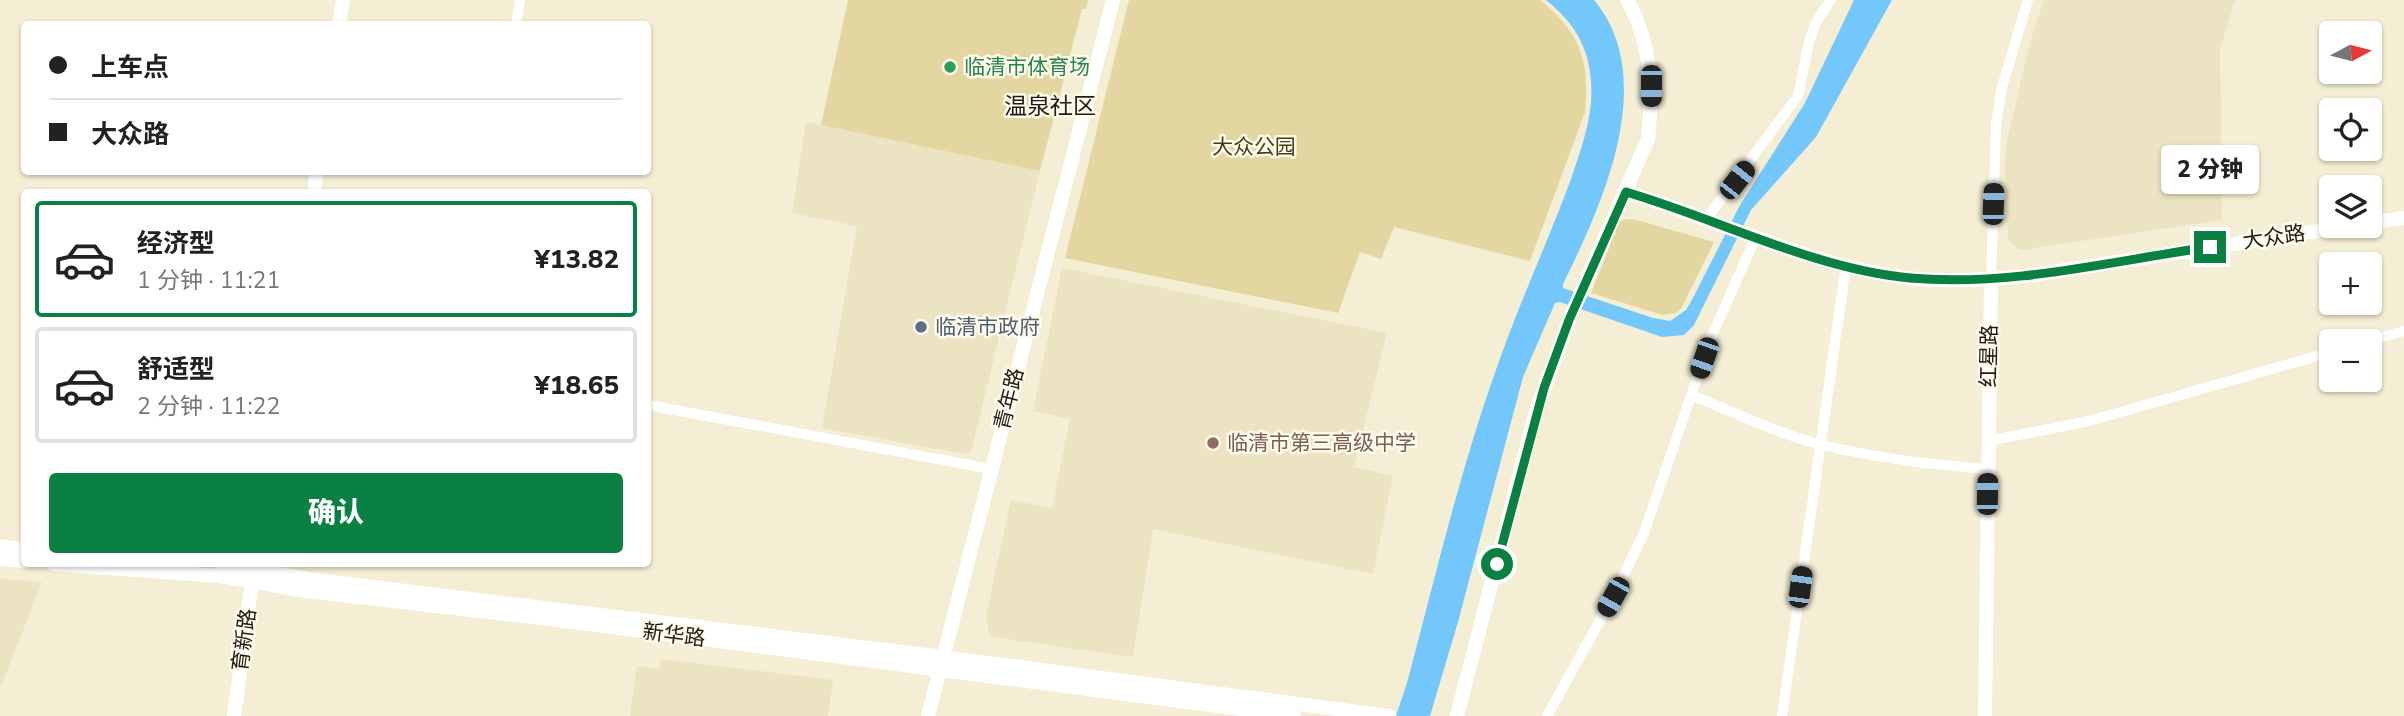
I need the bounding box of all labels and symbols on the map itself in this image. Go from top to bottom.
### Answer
north arrow [2319,21,2382,84]
place label: 临清市体育场 [964,53,1090,81]
marker: 临清市体育场 [942,59,958,75]
car [1641,65,1662,107]
district label: 温泉社区 [1004,91,1096,122]
park label: 大众公园 [1212,133,1296,161]
callout: 2 分钟 [2161,146,2259,194]
car [1716,157,1759,203]
car [1982,183,2005,225]
street label: 大众路 [2241,219,2307,255]
route end [2194,231,2226,263]
place label: 临清市政府 [935,313,1040,341]
marker: 临清市政府 [913,319,929,335]
street label: 红星路 [1974,324,2004,388]
car [1688,335,1721,381]
street label: 青年路 [988,365,1030,433]
place label: 临清市第三高级中学 [1227,429,1416,457]
marker: 临清市第三高级中学 [1205,435,1221,451]
car [1977,473,1998,515]
route start [1481,548,1513,580]
car [1787,565,1814,609]
car [1594,574,1633,620]
street label: 育新路 [226,607,262,673]
street label: 新华路 [641,617,707,653]

